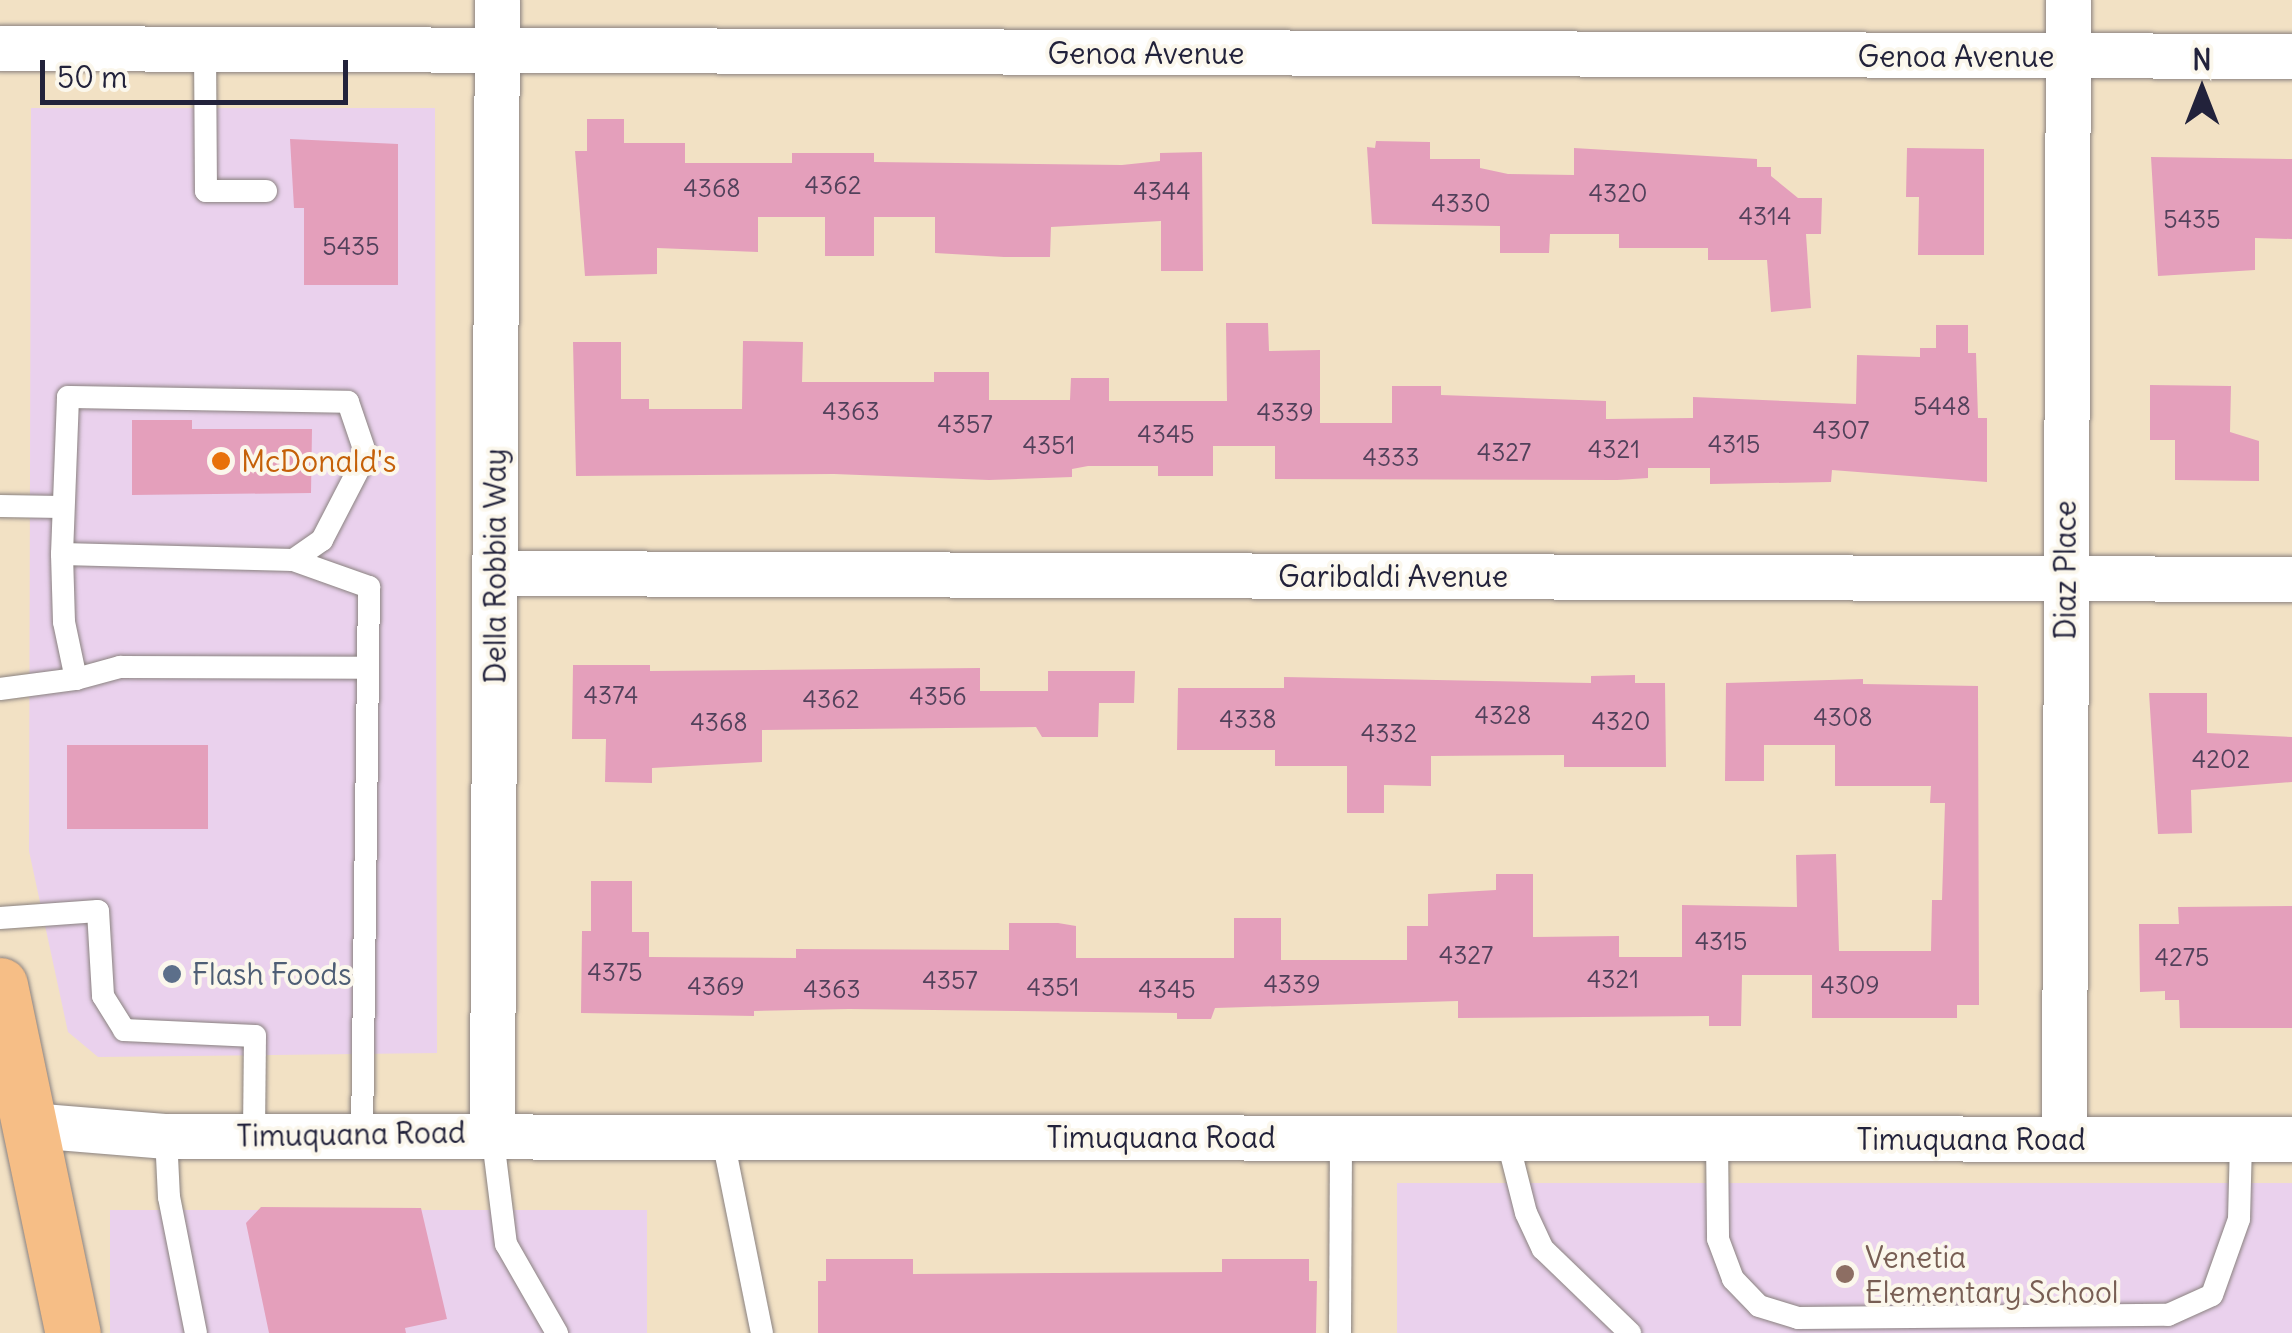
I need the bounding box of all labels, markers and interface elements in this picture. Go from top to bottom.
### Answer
street label: Genoa Avenue [1048,35,1244,71]
street label: Genoa Avenue [1858,38,2054,74]
scale bar [45,40,352,102]
north arrow [2152,40,2252,140]
text: N [2192,42,2212,78]
text: 50 m [57,58,127,96]
house number: 4362 [805,170,861,200]
house number: 4368 [683,173,741,203]
house number: 4344 [1133,176,1191,206]
house number: 4320 [1589,178,1647,208]
house number: 4330 [1431,188,1491,218]
house number: 4314 [1739,201,1791,231]
house number: 5435 [2163,204,2221,234]
house number: 5435 [322,231,380,261]
house number: 5448 [1913,391,1971,421]
house number: 4363 [822,396,880,426]
house number: 4339 [1256,397,1314,427]
house number: 4357 [937,409,993,439]
house number: 4307 [1813,415,1869,445]
house number: 4345 [1137,419,1195,449]
house number: 4315 [1708,429,1760,459]
house number: 4351 [1023,430,1075,460]
house number: 4321 [1588,434,1640,464]
house number: 4327 [1477,437,1531,467]
house number: 4333 [1362,442,1420,472]
place label: McDonald's [241,443,396,479]
street label: Della Robbia Way [477,448,513,684]
marker: McDonald's [210,450,232,472]
street label: Diaz Place [2047,500,2083,640]
street label: Garibaldi Avenue [1278,558,1508,594]
house number: 4374 [584,680,638,710]
house number: 4356 [909,681,967,711]
house number: 4362 [803,684,859,714]
house number: 4328 [1475,700,1531,730]
house number: 4308 [1813,702,1873,732]
house number: 4338 [1219,704,1277,734]
house number: 4320 [1592,706,1650,736]
house number: 4368 [690,707,748,737]
house number: 4332 [1361,718,1417,748]
house number: 4202 [2192,744,2250,774]
house number: 4315 [1695,926,1747,956]
house number: 4327 [1439,940,1493,970]
house number: 4275 [2155,942,2209,972]
place label: Flash Foods [192,956,352,992]
house number: 4375 [587,957,643,987]
marker: Flash Foods [161,963,183,985]
house number: 4321 [1587,964,1639,994]
house number: 4357 [922,965,978,995]
house number: 4339 [1263,969,1321,999]
house number: 4309 [1820,970,1880,1000]
house number: 4369 [687,971,745,1001]
house number: 4351 [1027,972,1079,1002]
house number: 4363 [803,974,861,1004]
house number: 4345 [1138,974,1196,1004]
street label: Timuquana Road [236,1114,466,1154]
street label: Timuquana Road [1046,1119,1276,1155]
street label: Timuquana Road [1856,1121,2086,1157]
place label: Venetia Elementary School [1865,1239,2118,1310]
marker: Venetia Elementary School [1834,1263,1856,1285]

